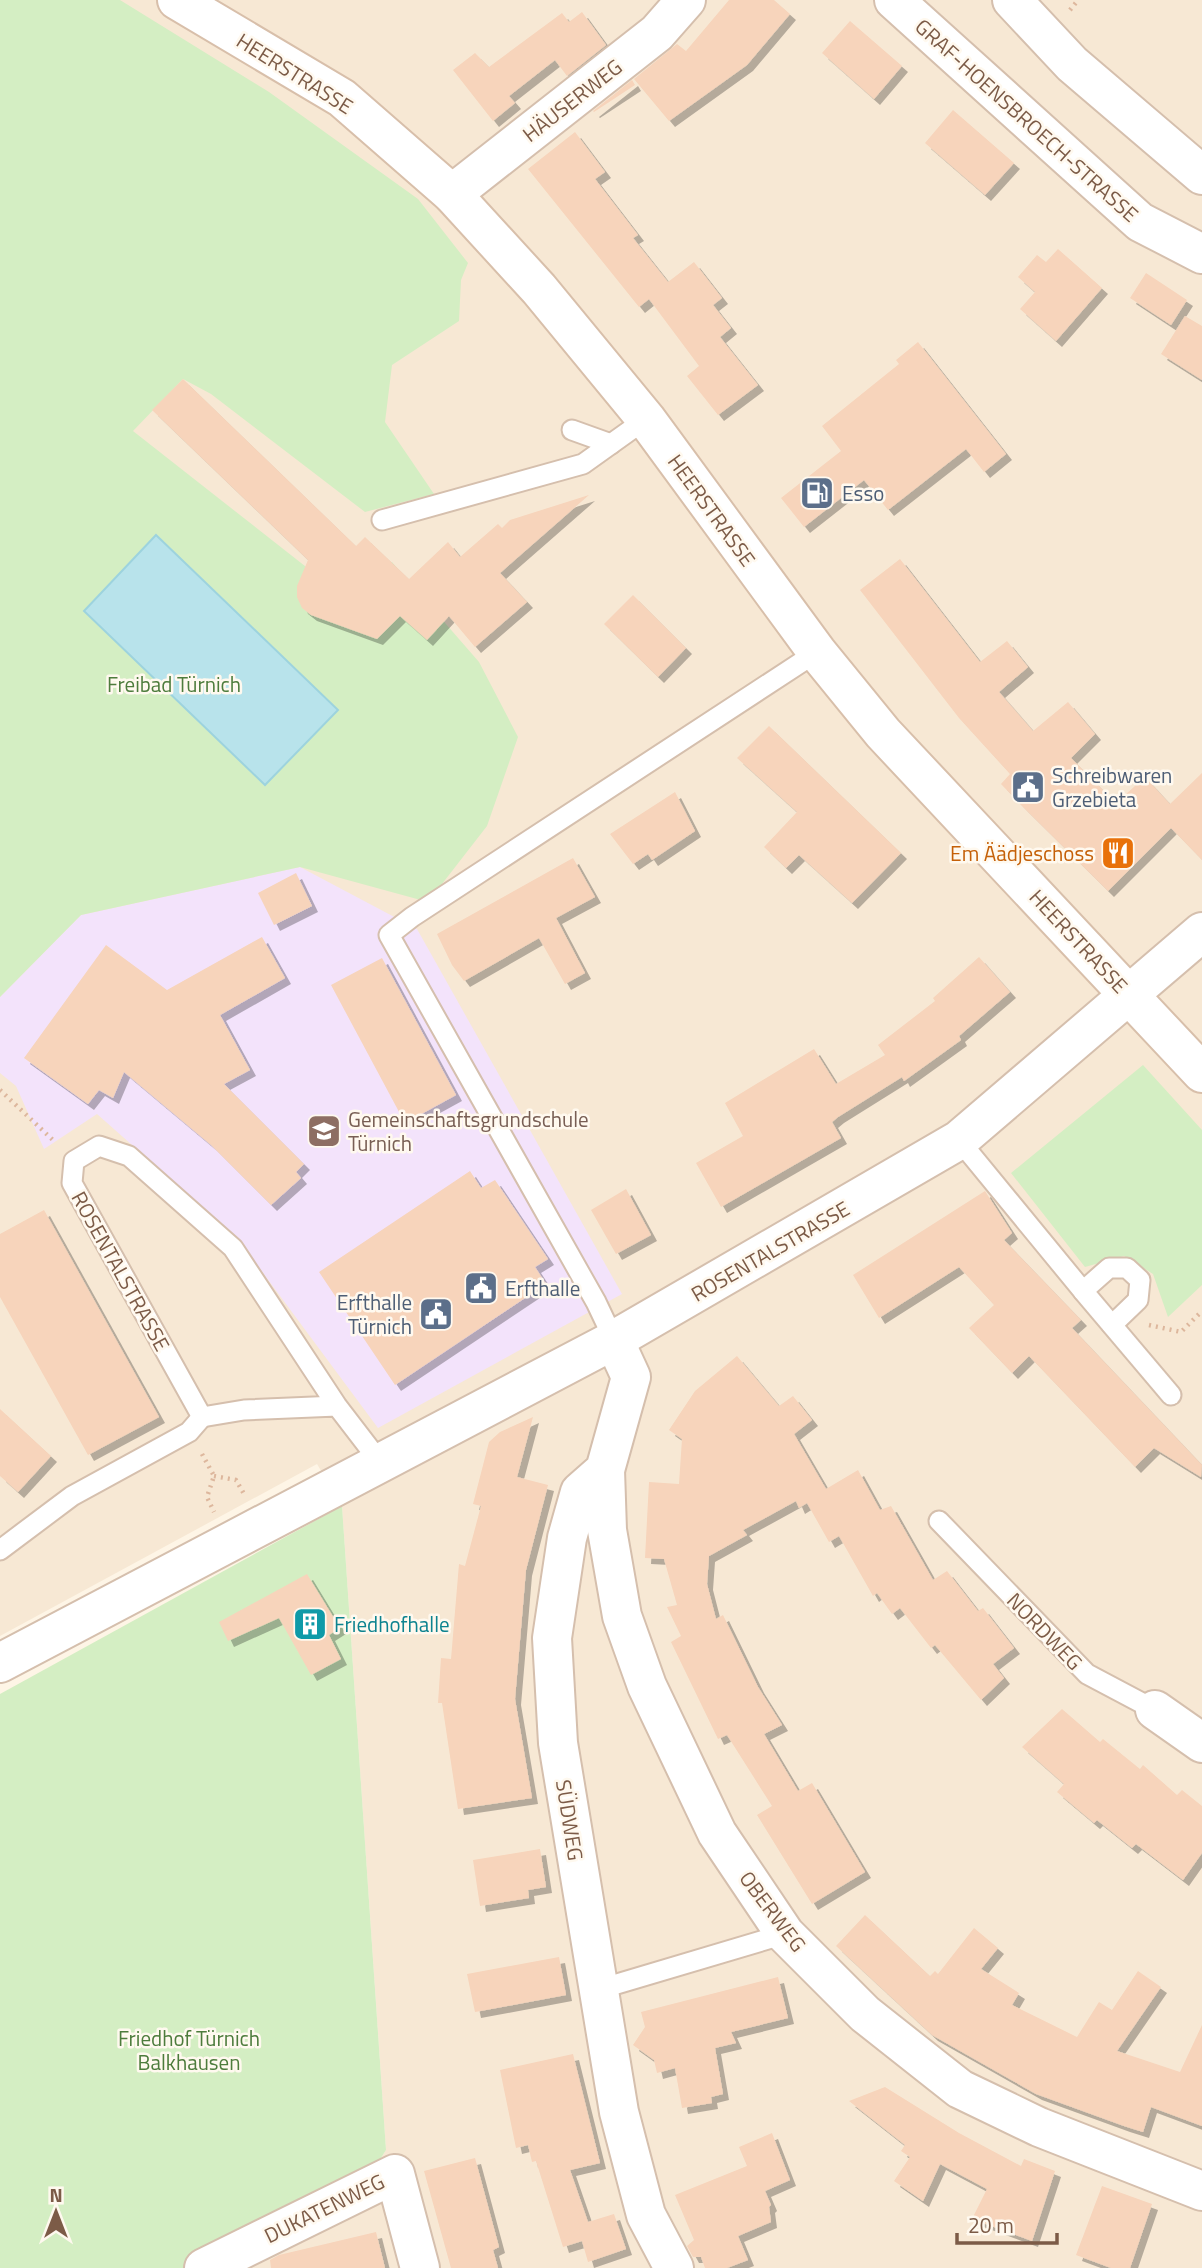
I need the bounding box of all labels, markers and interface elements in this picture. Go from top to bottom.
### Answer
street label: GRAF-HOENSBROECH-STRASSE [908,11,1146,229]
street label: HEERSTRASSE [230,24,360,122]
street label: HÄUSERWEG [515,51,629,149]
street label: HEERSTRASSE [660,447,764,573]
fuel station icon: Esso [798,474,836,512]
place label: Esso [842,477,884,509]
park label: Freibad Türnich [107,668,241,700]
place label: Schreibwaren Grzebieta [1052,759,1172,815]
public building icon: Schreibwaren Grzebieta [1009,768,1047,806]
restaurant icon: Em Äädjeschoss [1099,834,1137,872]
place label: Em Äädjeschoss [950,837,1094,869]
street label: HEERSTRASSE [1022,882,1136,1000]
place label: Gemeinschaftsgrundschule Türnich [348,1103,589,1159]
school or university icon: Gemeinschaftsgrundschule Türnich [305,1112,343,1150]
street label: ROSENTALSTRASSE [64,1185,178,1357]
street label: ROSENTALSTRASSE [685,1192,855,1310]
public building icon: Erfthalle [462,1269,500,1307]
place label: Erfthalle [505,1272,580,1304]
place label: Erfthalle Türnich [337,1286,412,1342]
public building icon: Erfthalle Türnich [417,1295,455,1333]
street label: NORDWEG [1000,1585,1090,1677]
building icon: Friedhofhalle [291,1605,329,1643]
place label: Friedhofhalle [334,1608,450,1640]
street label: SÜDWEG [548,1777,592,1863]
street label: OBERWEG [732,1864,814,1958]
park label: Friedhof Türnich Balkhausen [118,2022,260,2078]
street label: DUKATENWEG [258,2165,390,2251]
north arrow [21,2177,91,2247]
text: N [49,2180,63,2209]
scale bar [957,2202,1057,2246]
text: 20 m [968,2209,1014,2241]

